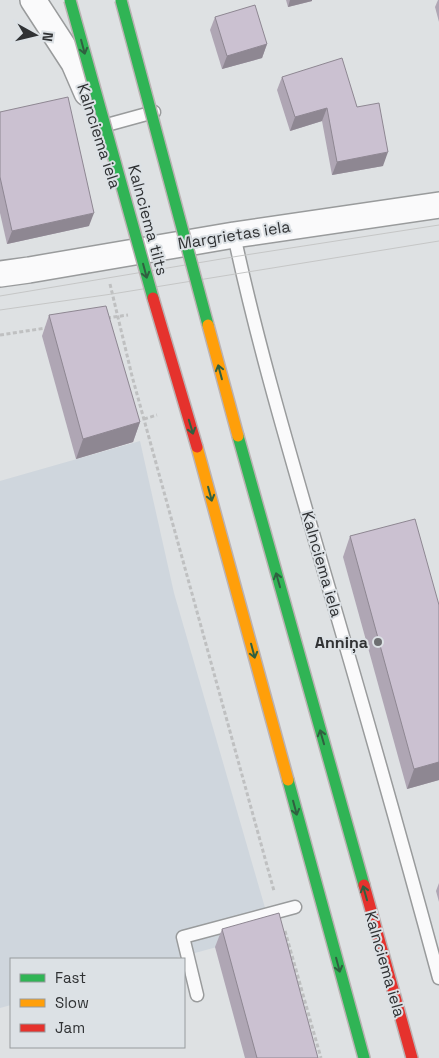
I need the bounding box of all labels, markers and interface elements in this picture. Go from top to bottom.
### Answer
north arrow [10,10,60,60]
text: N [38,31,57,43]
one-way arrow [79,39,88,55]
street label: Kalnciema iela [72,81,126,191]
street label: Kalnciema tilts [123,162,173,278]
street label: Margrietas iela [176,216,292,254]
one-way arrow [141,263,150,279]
one-way arrow [215,365,224,381]
one-way arrow [186,419,196,435]
one-way arrow [205,486,215,502]
street label: Kalnciema iela [297,509,347,619]
one-way arrow [273,572,282,588]
place label: Anniņa [315,632,368,653]
marker: Anniņa [372,636,384,648]
one-way arrow [248,643,258,659]
one-way arrow [316,729,326,745]
one-way arrow [291,799,301,815]
one-way arrow [360,885,370,901]
street label: Kalnciema iela [360,909,410,1019]
one-way arrow [334,956,344,972]
legend [10,958,185,1048]
text: Fast [55,968,86,987]
text: Slow [55,993,89,1012]
text: Jam [55,1018,85,1037]

